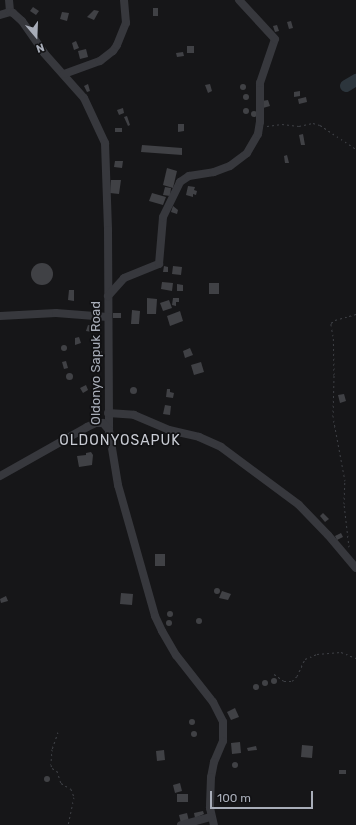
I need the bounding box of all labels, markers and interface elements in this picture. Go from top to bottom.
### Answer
north arrow [16,16,56,56]
text: N [34,40,46,55]
street label: Oldonyo Sapuk Road [88,301,104,425]
district label: OLDONYOSAPUK [59,433,181,449]
scale bar [212,783,315,809]
text: 100 m [217,791,251,805]

